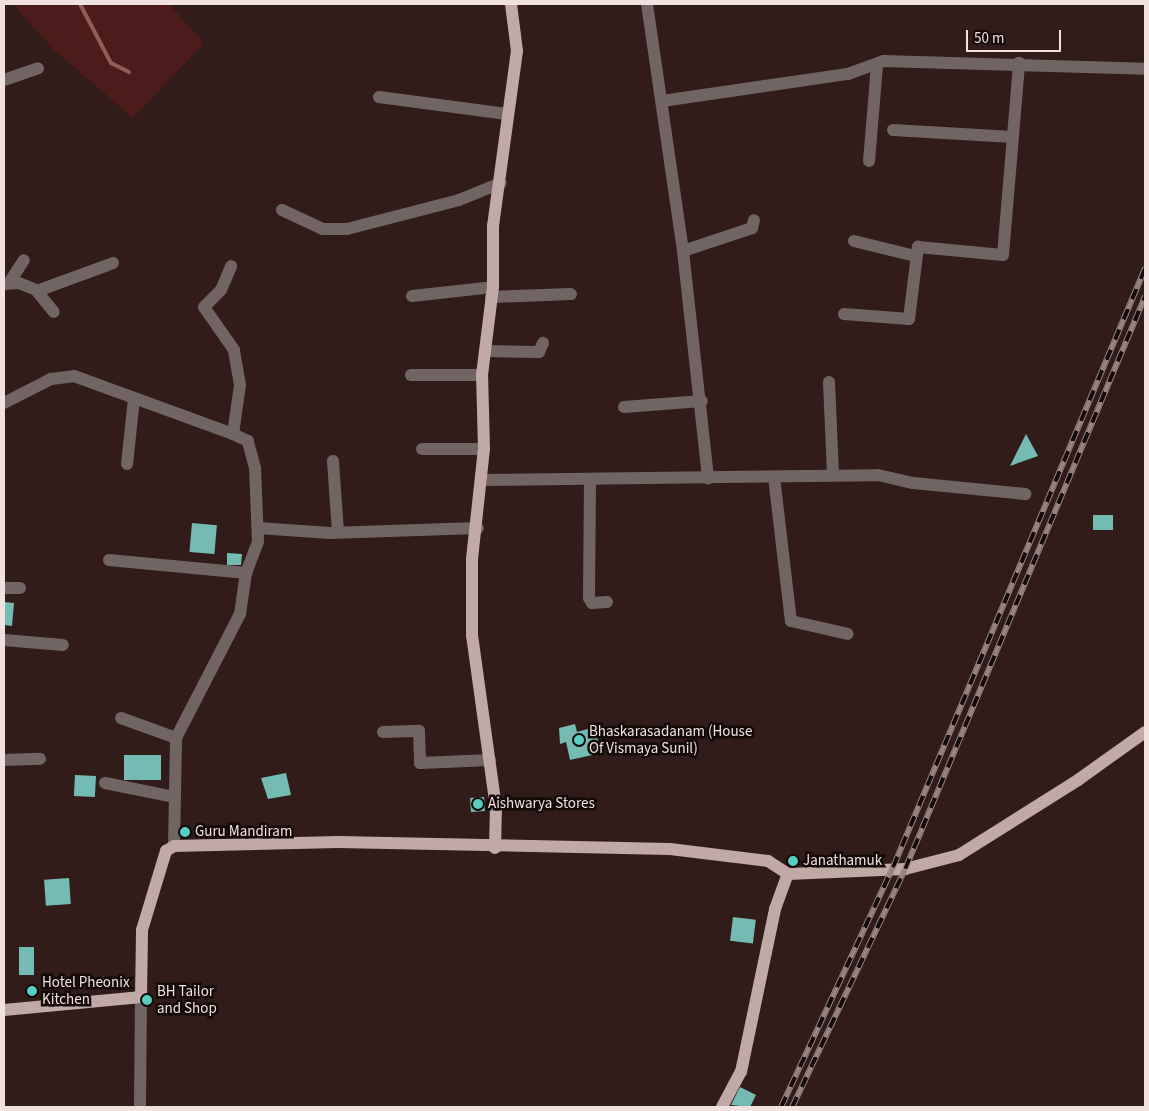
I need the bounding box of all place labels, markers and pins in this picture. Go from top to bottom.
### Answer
place label: Bhaskarasadanam (House Of Vismaya Sunil) [589,722,752,757]
marker: Bhaskarasadanam (House Of Vismaya Sunil) [573,734,585,746]
place label: Aishwarya Stores [488,795,595,813]
marker: Aishwarya Stores [472,798,484,810]
place label: Guru Mandiram [195,823,292,841]
marker: Guru Mandiram [179,826,191,838]
place label: Janathamuk [803,852,882,870]
marker: Janathamuk [787,855,799,867]
place label: Hotel Pheonix Kitchen [42,973,130,1008]
place label: BH Tailor and Shop [157,982,217,1017]
marker: Hotel Pheonix Kitchen [26,985,38,997]
marker: BH Tailor and Shop [141,994,153,1006]

